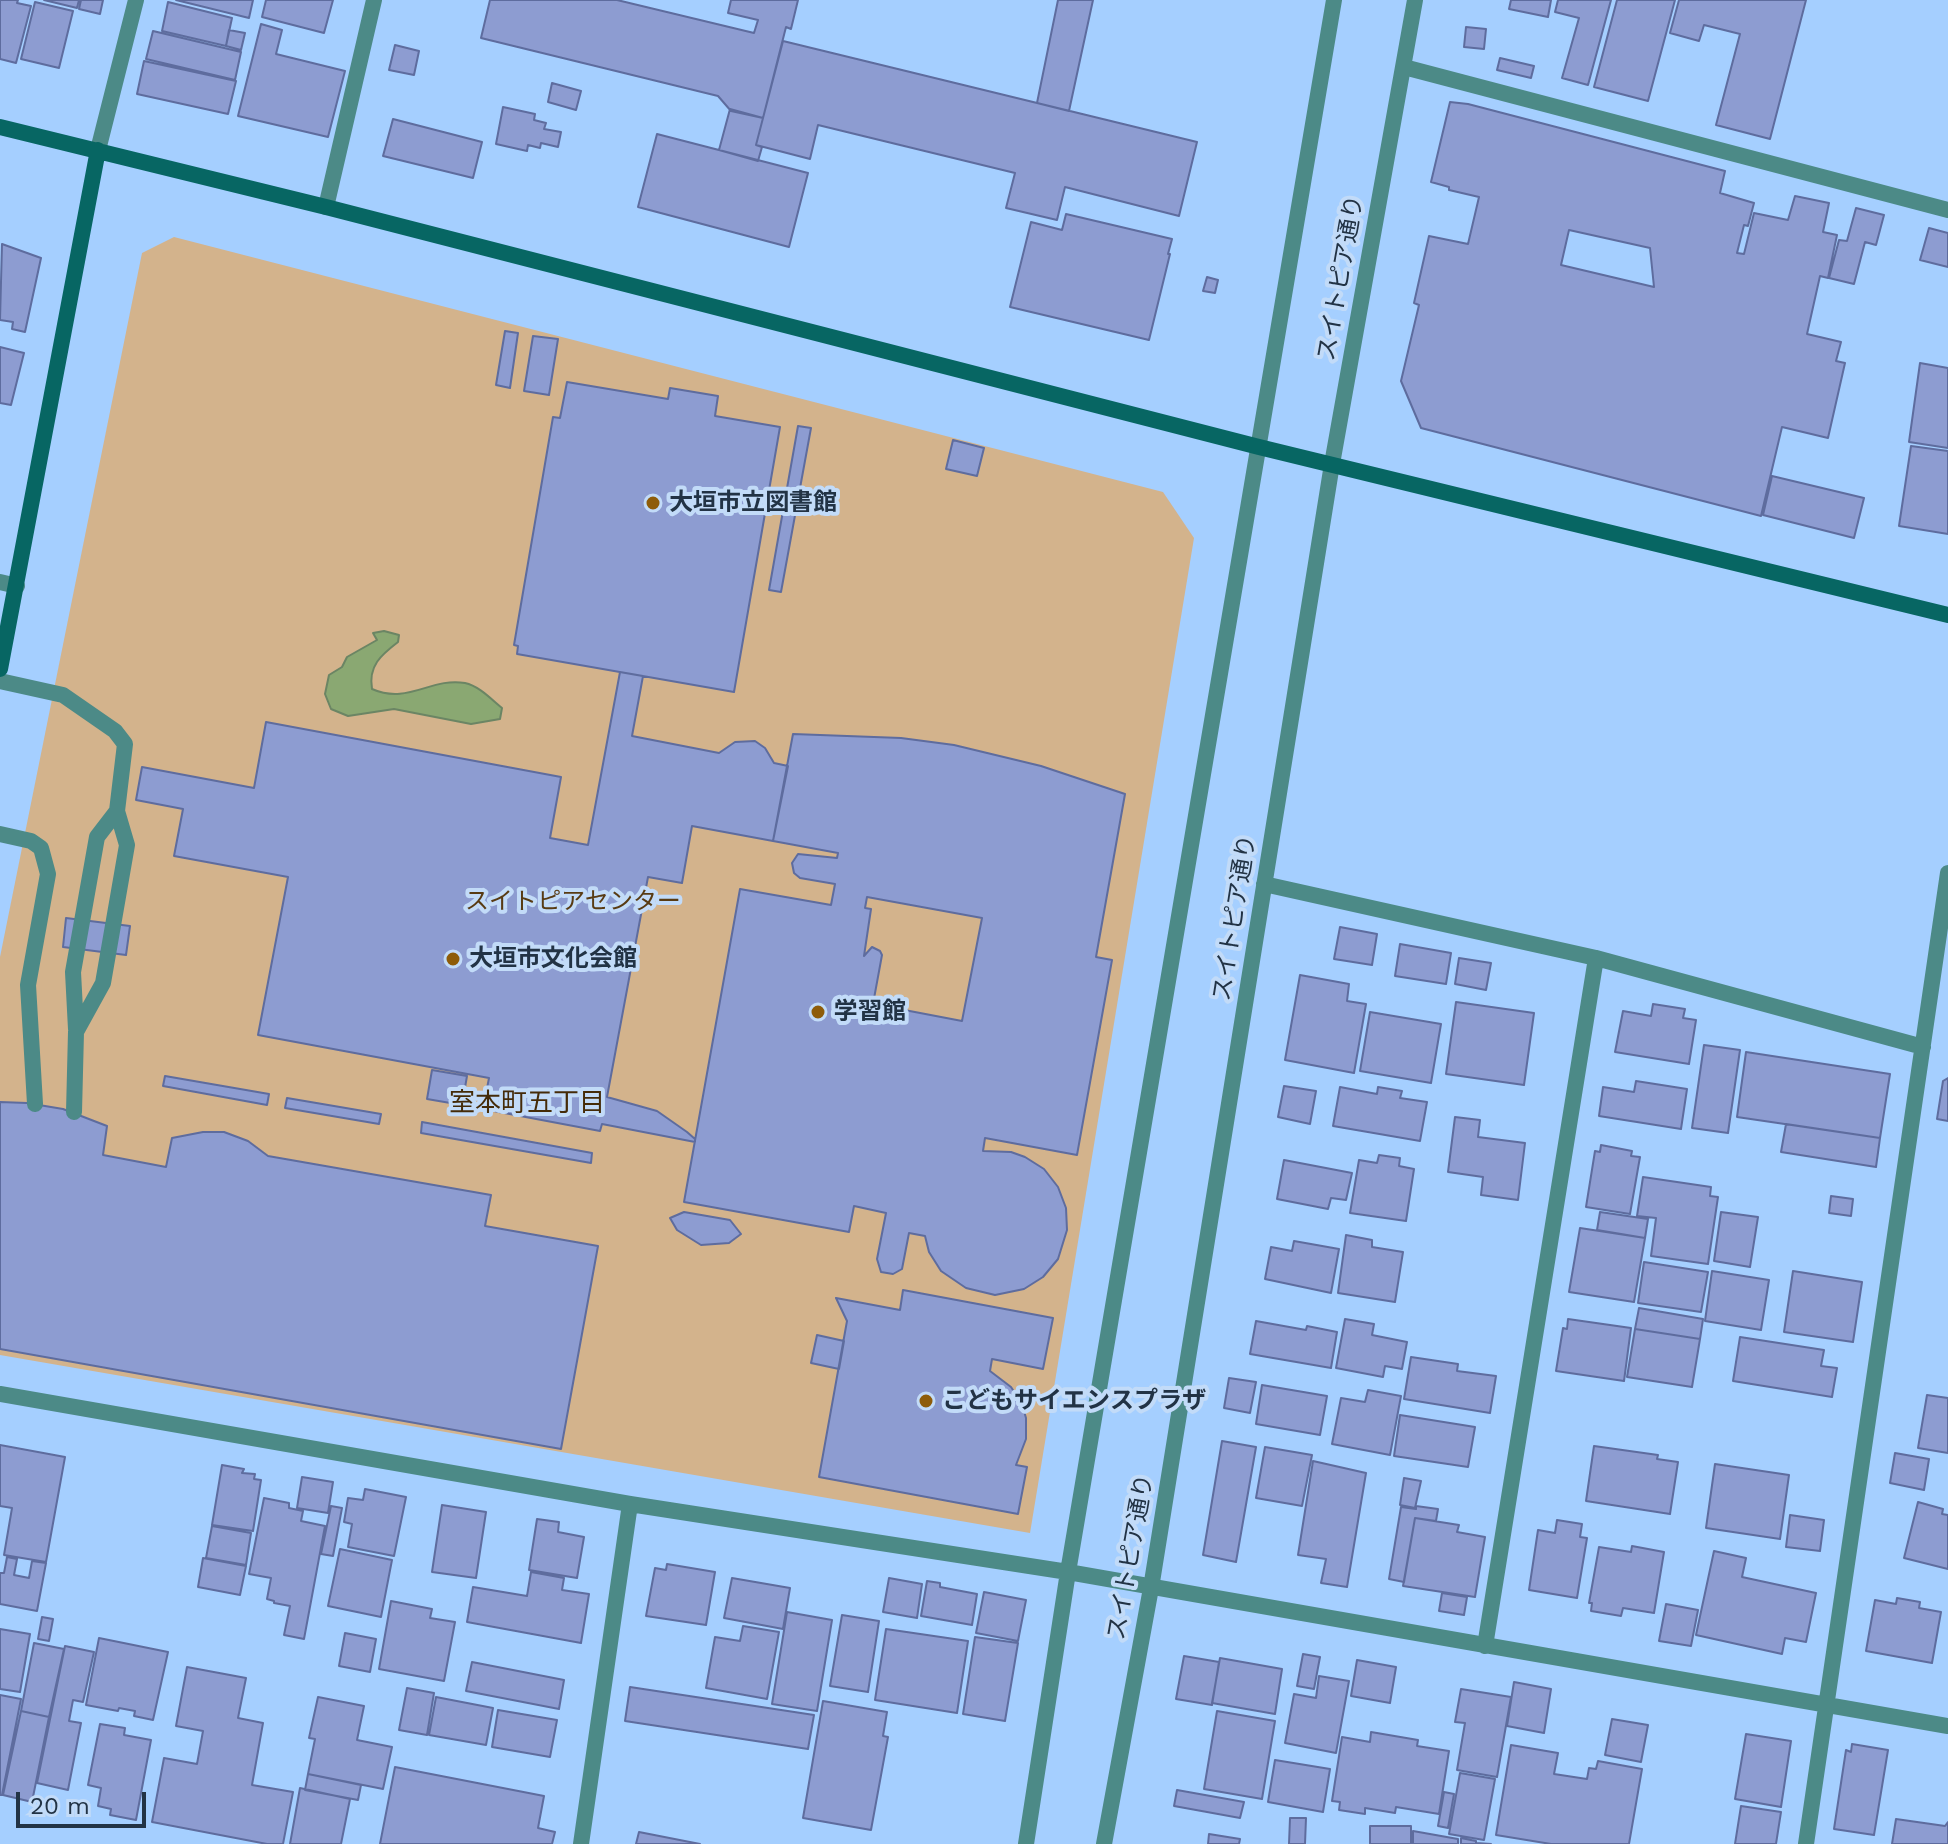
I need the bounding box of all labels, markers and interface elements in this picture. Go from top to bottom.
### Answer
street label: スイトピア通り [1312,193,1370,363]
place label: 大垣市立図書館 [669,489,837,517]
marker: 大垣市立図書館 [644,494,662,512]
street label: スイトピア通り [1208,833,1262,1003]
park label: スイトピアセンター [465,888,681,916]
place label: 大垣市文化会館 [469,945,637,973]
marker: 大垣市文化会館 [444,950,462,968]
place label: 学習館 [834,998,906,1026]
marker: 学習館 [809,1003,827,1021]
district label: 室本町五丁目 [449,1087,605,1119]
place label: こどもサイエンスプラザ [942,1387,1206,1415]
marker: こどもサイエンスプラザ [917,1392,935,1410]
street label: スイトピア通り [1102,1472,1160,1642]
scale bar [20,1776,150,1826]
text: 20 m [30,1792,90,1820]

